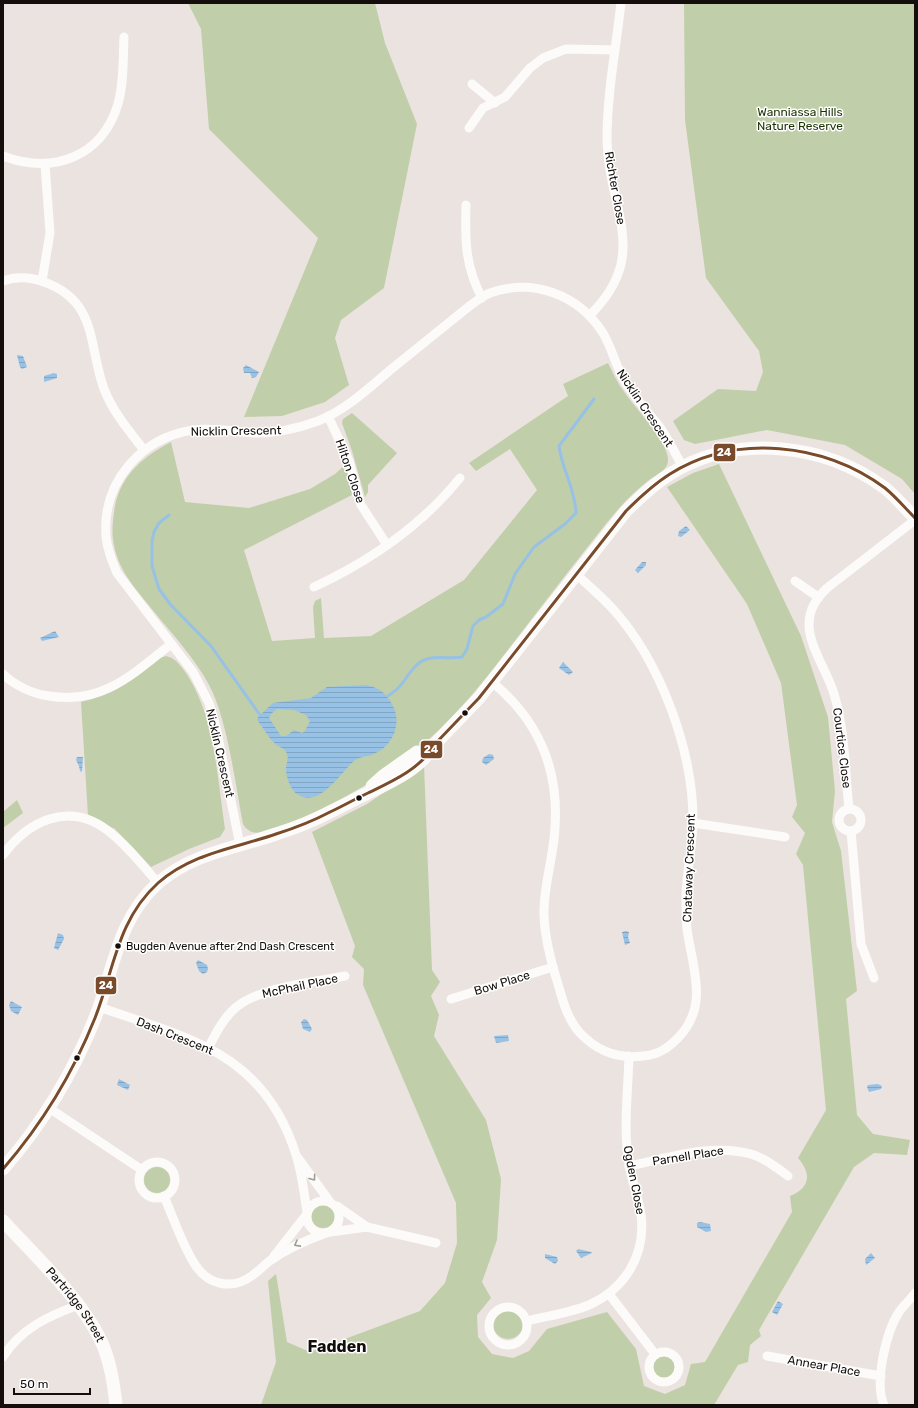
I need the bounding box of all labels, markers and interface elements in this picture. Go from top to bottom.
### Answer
park label: Wanniassa Hills Nature Reserve [757,105,843,133]
street label: Richter Close [602,150,628,226]
street label: Nicklin Crescent [614,367,676,450]
street label: Nicklin Crescent [191,423,282,439]
street label: Hilton Close [333,437,368,505]
line badge: 24 [713,443,736,462]
text: 24 [717,446,732,459]
street label: Nicklin Crescent [203,707,237,799]
street label: Courtice Close [830,707,854,789]
unlabelled marker [460,708,470,718]
line badge: 24 [420,740,443,759]
text: 24 [424,743,439,756]
unlabelled marker [354,793,364,803]
street label: Chataway Crescent [680,813,698,923]
place label: Bugden Avenue after 2nd Dash Crescent [126,940,335,953]
marker: Bugden Avenue after 2nd Dash Crescent [113,941,123,951]
street label: Bow Place [472,968,532,998]
street label: McPhail Place [261,971,339,1001]
line badge: 24 [95,976,117,995]
text: 24 [99,979,114,992]
street label: Dash Crescent [134,1014,216,1058]
unlabelled marker [72,1053,82,1063]
street label: Parnell Place [651,1143,725,1169]
street label: Ogden Close [620,1144,648,1216]
one-way arrow [308,1174,315,1181]
one-way arrow [294,1240,302,1247]
street label: Partridge Street [43,1264,108,1345]
district label: Fadden [308,1337,366,1356]
street label: Annear Place [786,1353,862,1379]
scale bar [14,1370,90,1396]
text: 50 m [20,1377,48,1391]

